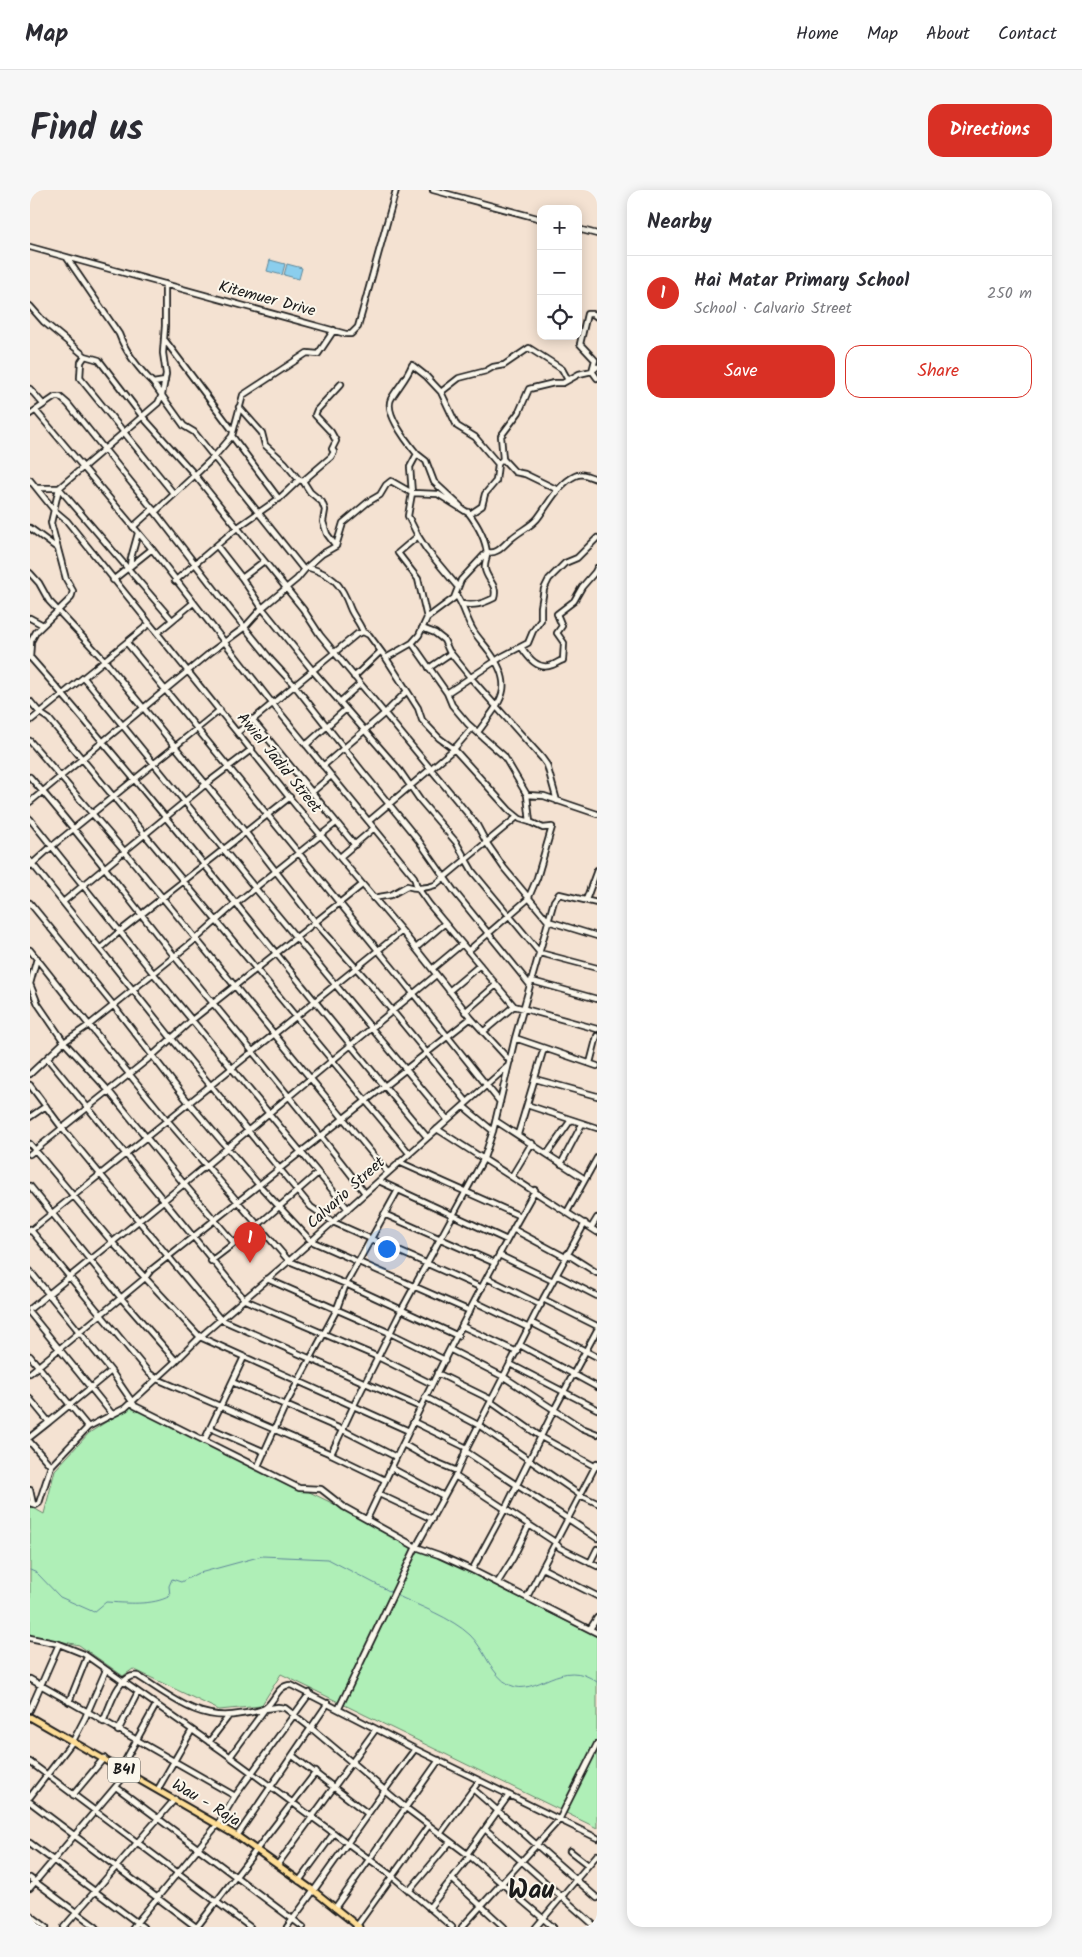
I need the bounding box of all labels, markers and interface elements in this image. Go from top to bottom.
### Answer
text: Map [25,15,68,54]
text: Home [796,20,839,49]
text: Map [867,20,898,49]
text: About [926,20,970,49]
text: Contact [998,20,1057,49]
text: Find us [30,102,143,158]
button: Directions [928,104,1052,157]
map controls [537,205,582,340]
button: + [537,205,582,250]
text: Nearby [647,206,712,239]
button: − [537,250,582,295]
text: Hai Matar Primary School [694,266,909,296]
street label: Kitemuer Drive [216,274,318,324]
text: 1 [661,281,665,306]
text: 250 m [987,281,1032,306]
button: locate [537,295,582,340]
text: School · Calvario Street [694,296,852,321]
button: Save [647,345,835,398]
button: Share [845,345,1032,398]
street label: Awiel Jadid Street [230,707,328,820]
street label: Calvario Street [301,1150,392,1235]
pin: 1 [234,1222,266,1263]
your location [374,1236,400,1262]
road number: B41 [108,1758,140,1782]
street label: Wau - Raja [167,1773,245,1833]
district label: Wau [508,1870,555,1912]

